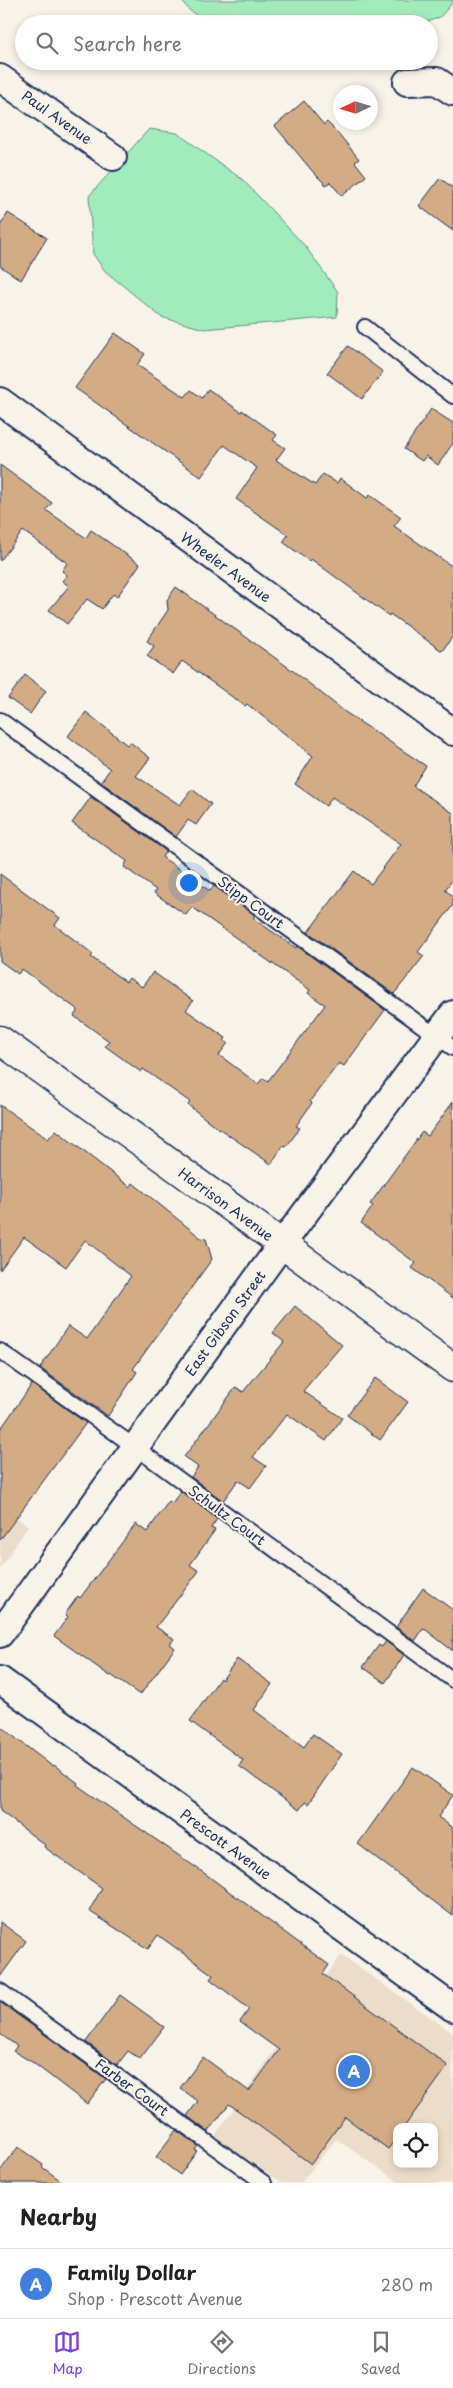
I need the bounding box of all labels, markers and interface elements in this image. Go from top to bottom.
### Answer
search box [15,15,438,70]
icon: search [33,29,61,57]
text: Search here [73,29,182,57]
street label: Paul Avenue [18,85,97,149]
north arrow [333,85,378,130]
street label: Wheeler Avenue [176,527,276,607]
your location [176,870,202,896]
street label: Stipp Court [214,871,289,933]
street label: Harrison Avenue [174,1162,278,1246]
street label: East Gibson Street [180,1266,271,1380]
street label: Schultz Court [184,1480,270,1550]
street label: Prescott Avenue [176,1804,276,1884]
pin: A [338,2052,370,2090]
street label: Farber Court [91,2053,173,2121]
map controls [393,2123,438,2168]
button: locate [393,2123,438,2168]
text: Nearby [20,2200,97,2232]
text: Family Dollar [67,2258,196,2286]
text: A [30,2272,42,2296]
text: 280 m [381,2272,433,2296]
text: Shop · Prescott Avenue [67,2286,243,2310]
tab: Map [53,2328,82,2379]
tab: Directions [188,2328,256,2379]
tab: Saved [361,2328,400,2379]

